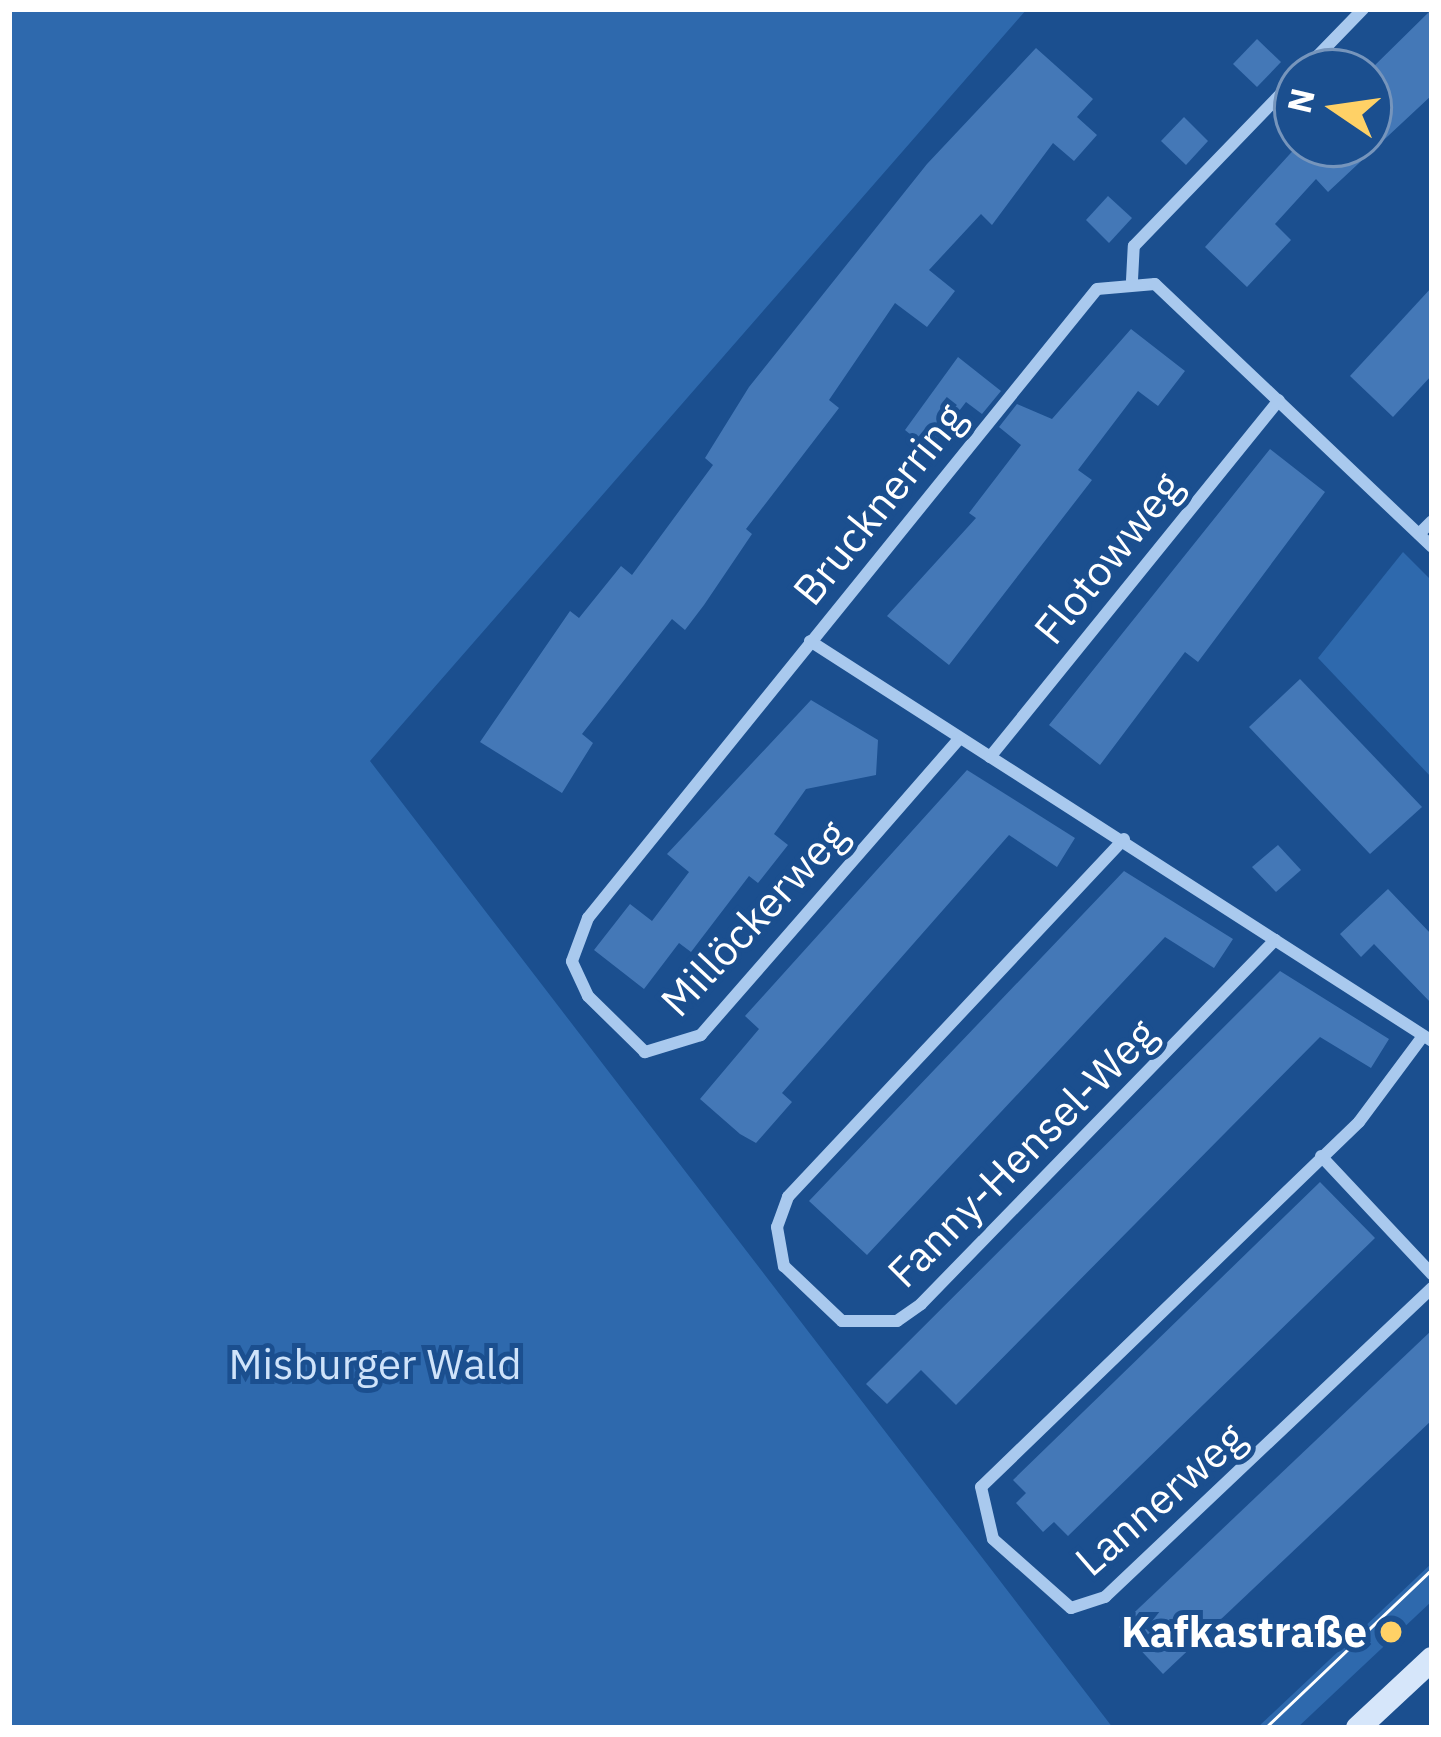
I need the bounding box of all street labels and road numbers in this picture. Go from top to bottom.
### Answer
street label: Brucknerring [783,393,975,615]
street label: Flotowweg [1024,462,1192,654]
street label: Millöckerweg [651,810,857,1026]
street label: Fanny-Hensel-Weg [877,1008,1167,1298]
street label: Lannerweg [1065,1412,1255,1586]

